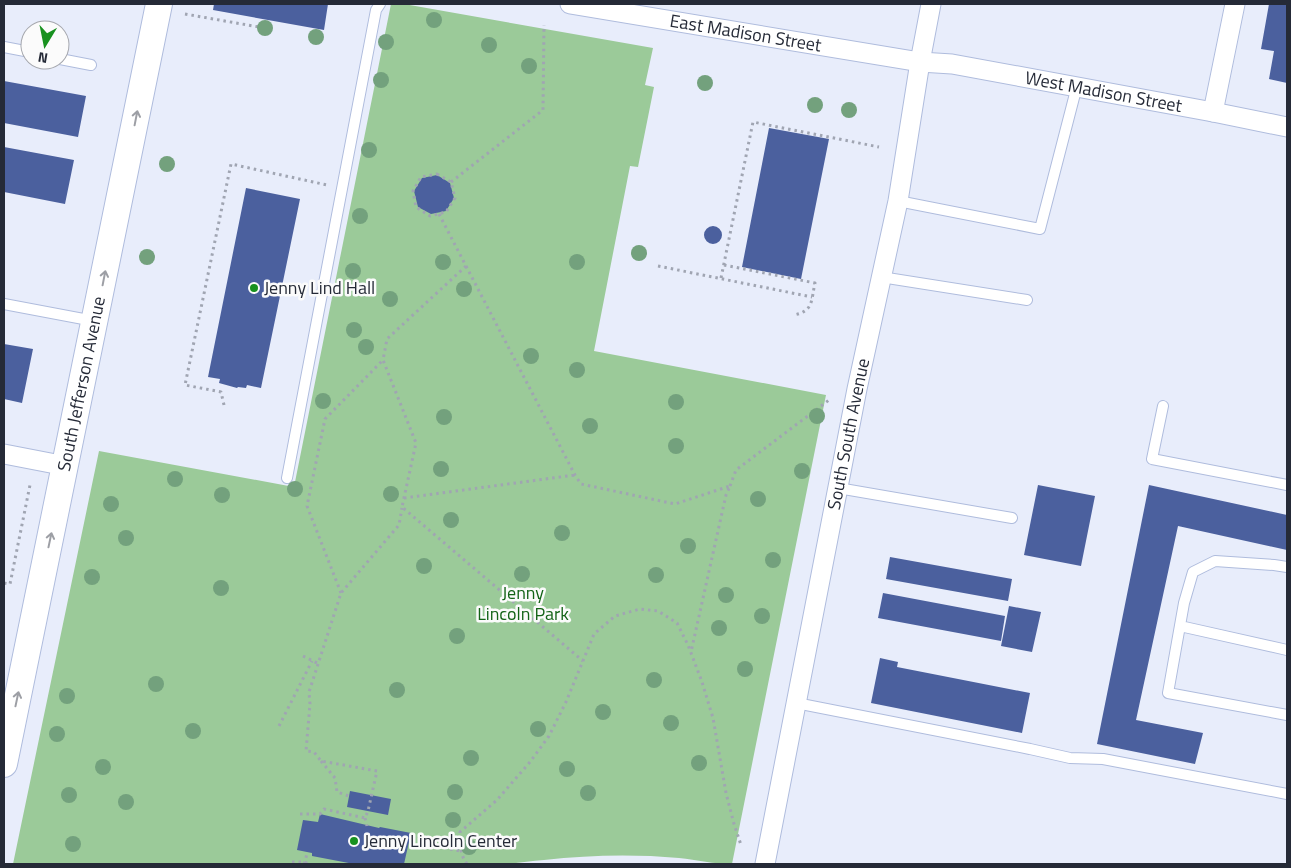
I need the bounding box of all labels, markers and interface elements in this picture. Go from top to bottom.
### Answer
street label: East Madison Street [668,7,824,59]
north arrow [20,20,70,70]
text: N [36,47,49,69]
street label: West Madison Street [1023,64,1185,119]
one-way arrow [132,111,141,127]
one-way arrow [99,270,109,286]
place label: Jenny Lind Hall [264,274,375,301]
marker: Jenny Lind Hall [248,282,260,294]
street label: South Jefferson Avenue [50,294,112,474]
street label: South South Avenue [820,356,876,512]
one-way arrow [46,532,55,548]
park label: Jenny Lincoln Park [477,579,569,627]
one-way arrow [13,691,22,707]
place label: Jenny Lincoln Center [364,827,517,854]
marker: Jenny Lincoln Center [348,835,360,847]

